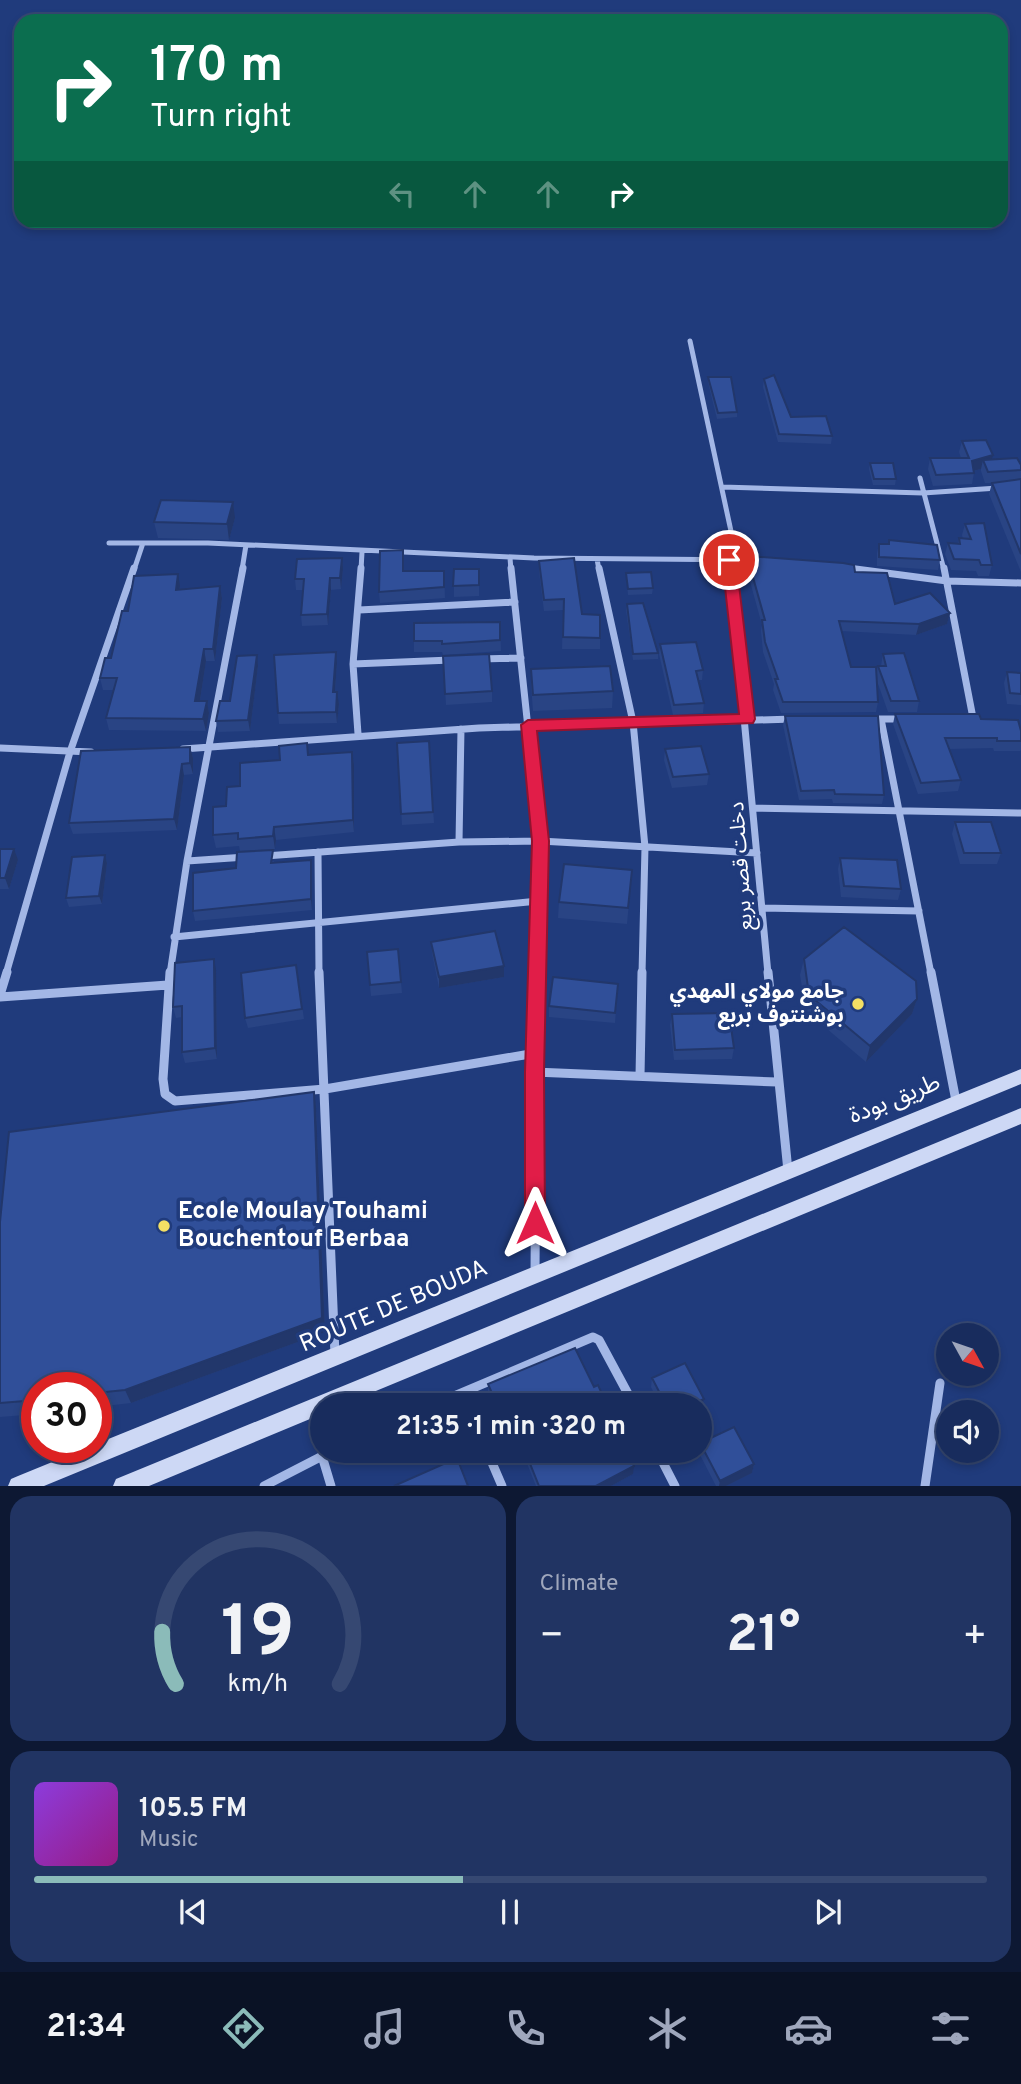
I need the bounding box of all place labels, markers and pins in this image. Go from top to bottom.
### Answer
pin [699,530,759,590]
place label: جامع مولاي المهدي بوشنتوف بربع [669,979,844,1030]
marker: جامع مولاي المهدي بوشنتوف بربع [850,996,866,1012]
place label: Ecole Moulay Touhami Bouchentouf Berbaa [178,1197,428,1255]
marker: Ecole Moulay Touhami Bouchentouf Berbaa [156,1218,172,1234]

